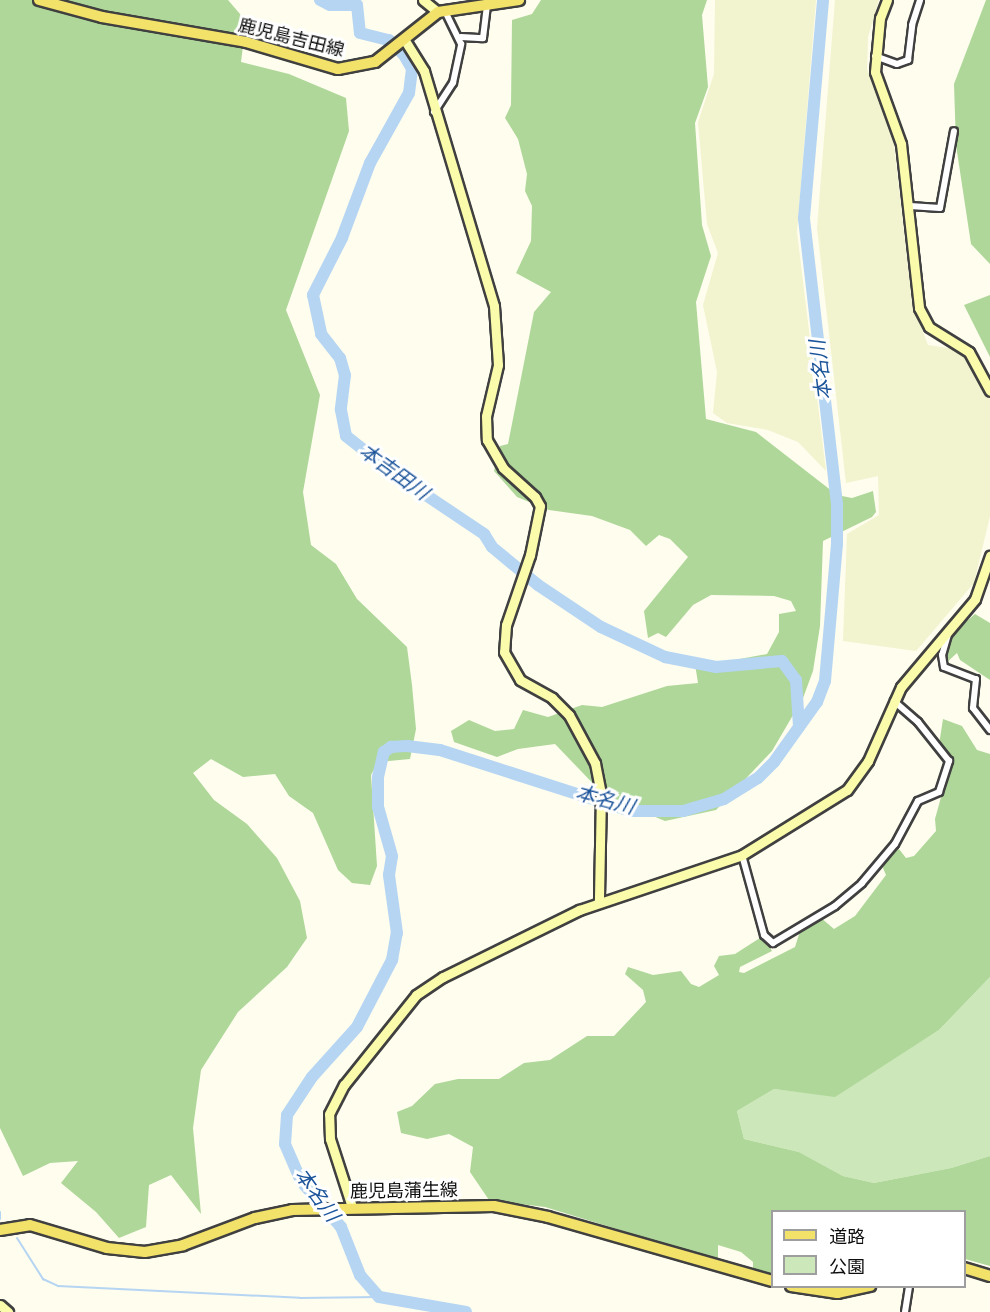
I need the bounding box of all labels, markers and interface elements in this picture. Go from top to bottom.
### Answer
street label: 鹿児島吉田線 [236,14,346,62]
water label: 本名川 [805,339,837,401]
water label: 本吉田川 [355,439,433,505]
water label: 本名川 [573,781,637,819]
water label: 本名川 [290,1164,344,1226]
street label: 鹿児島蒲生線 [350,1179,458,1203]
legend [771,1210,966,1288]
text: 道路 [829,1226,865,1248]
text: 公園 [829,1256,865,1278]

